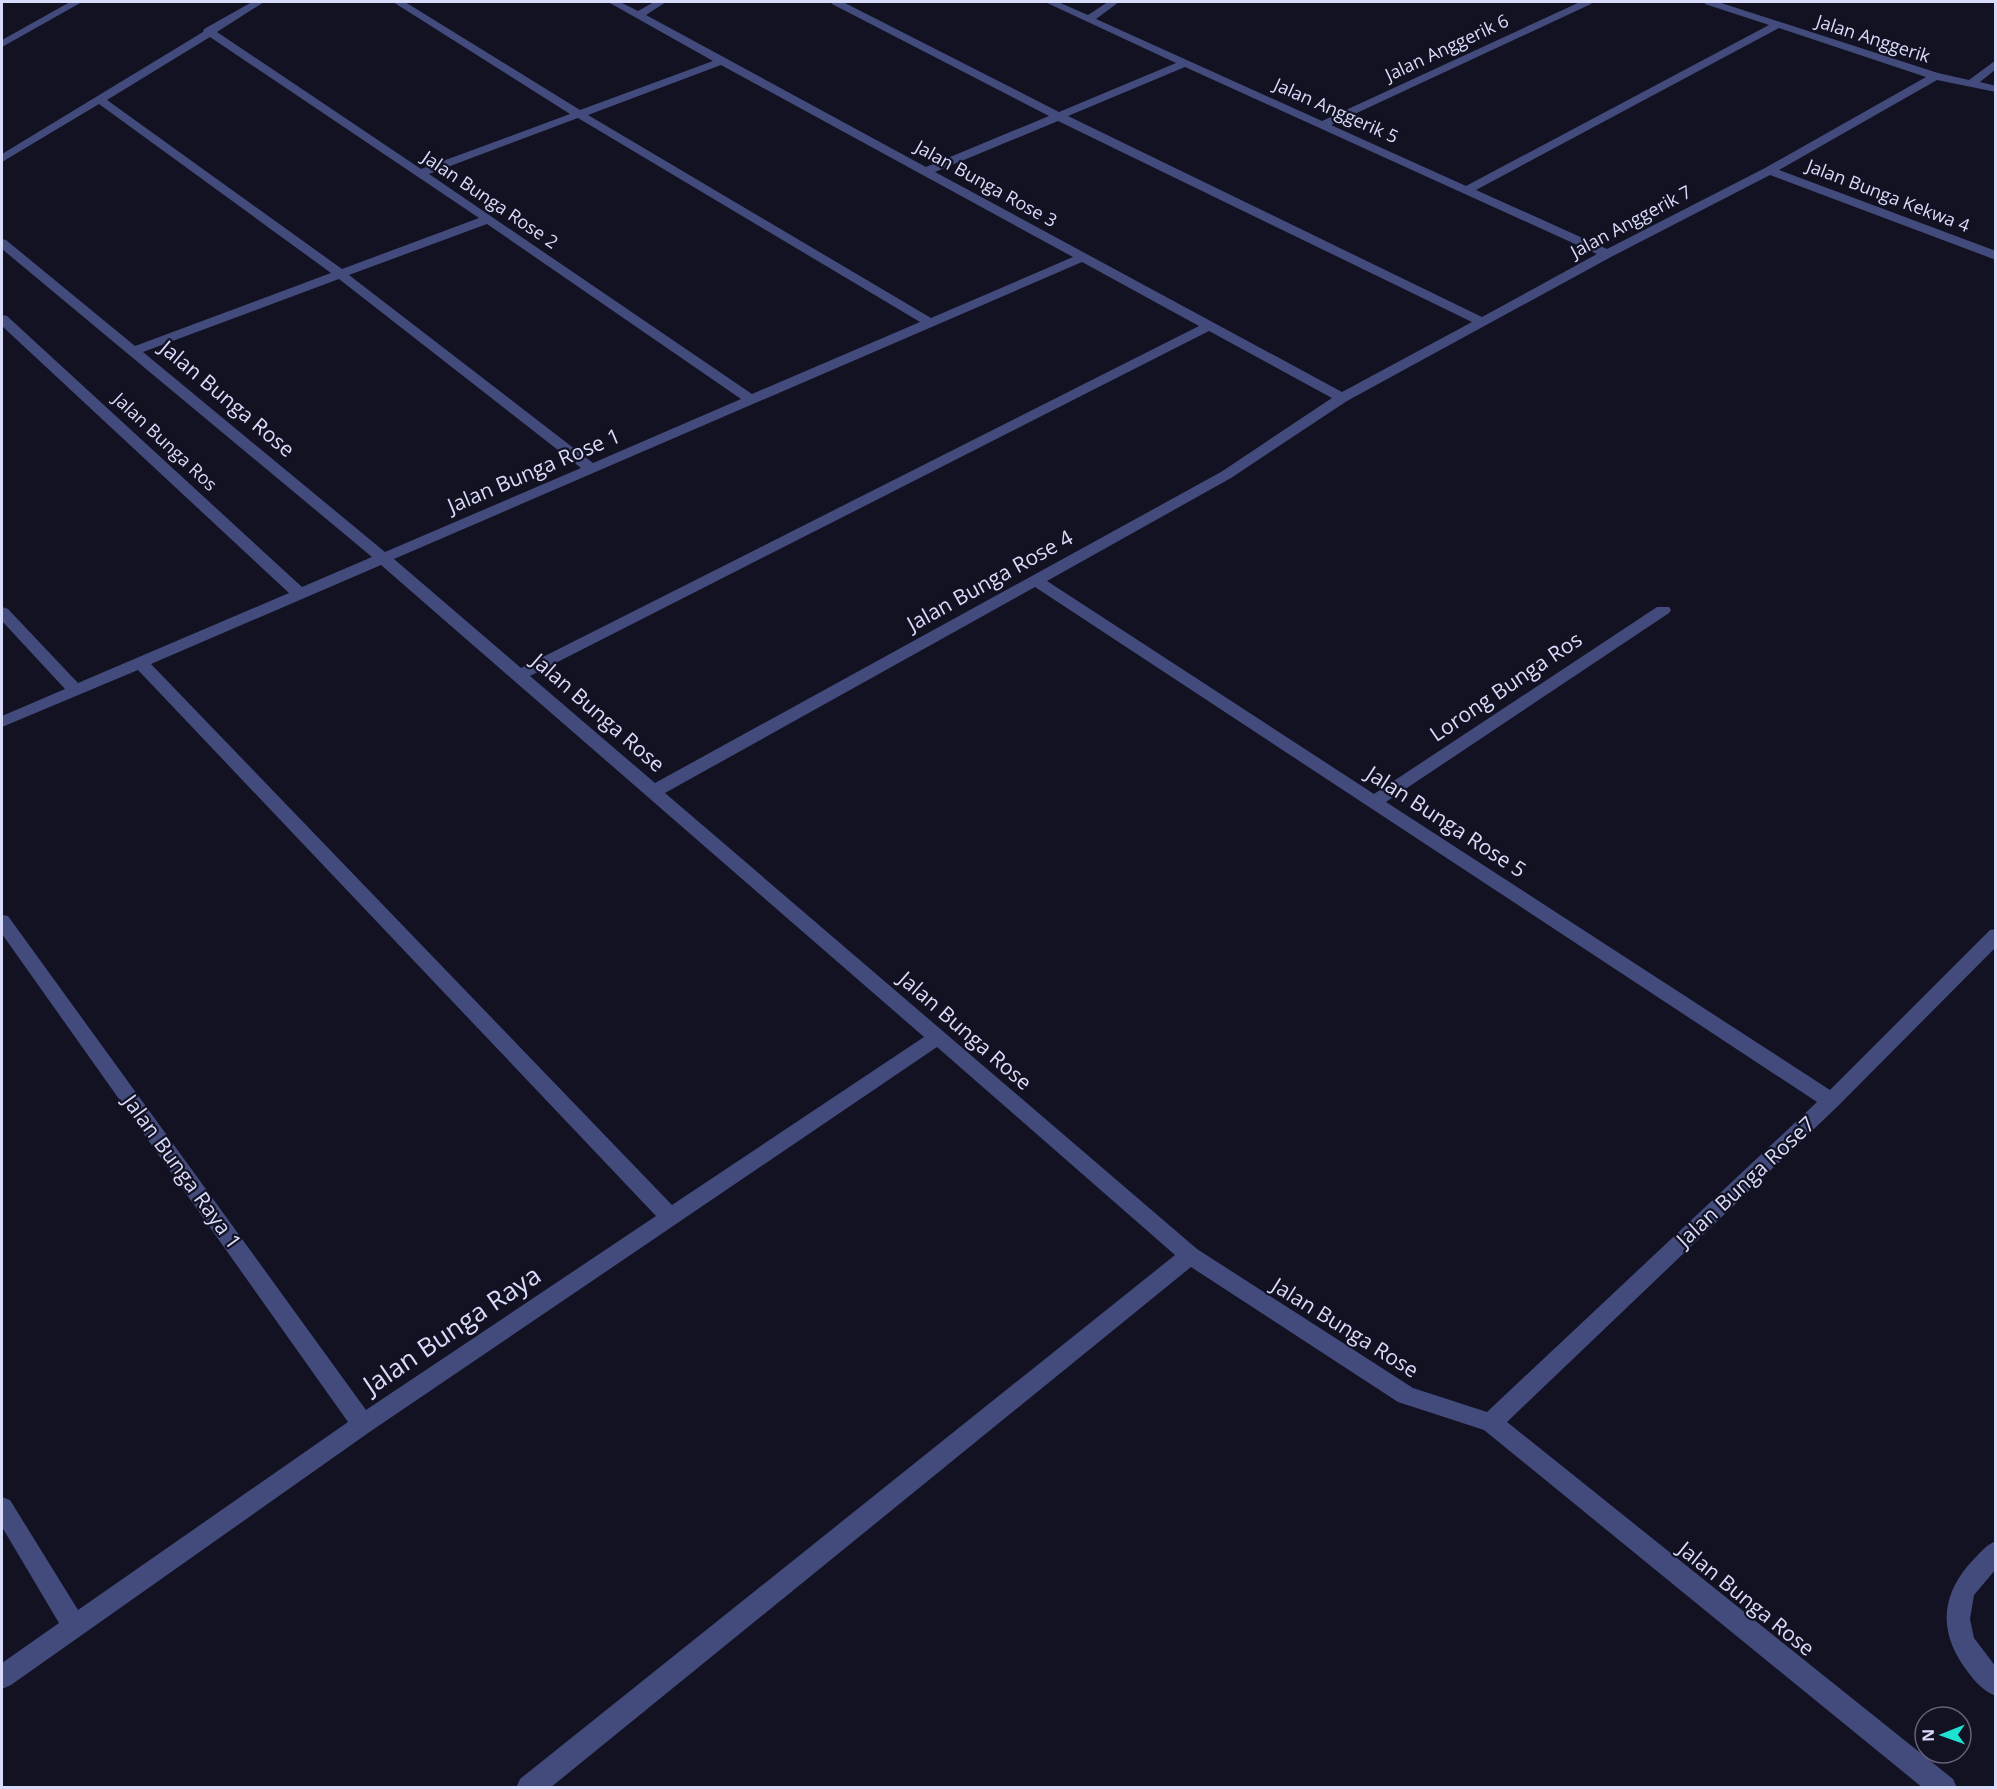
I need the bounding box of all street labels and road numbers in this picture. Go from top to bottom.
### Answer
street label: Jalan Anggerik 6 [1379,8,1512,87]
street label: Jalan Anggerik [1811,8,1934,68]
street label: Jalan Anggerik 5 [1269,71,1402,148]
street label: Jalan Bunga Rose 3 [909,133,1062,232]
street label: Jalan Bunga Rose 2 [416,144,563,254]
street label: Jalan Bunga Kekwa 4 [1802,152,1973,237]
street label: Jalan Anggerik 7 [1564,179,1695,264]
street label: Jalan Bunga Rose [155,335,299,463]
street label: Jalan Bunga Ros [109,388,221,496]
street label: Jalan Bunga Rose 1 [441,421,624,520]
street label: Jalan Bunga Rose 4 [900,523,1077,638]
street label: Lorong Bunga Ros [1424,625,1587,748]
street label: Jalan Bunga Rose [525,645,671,778]
street label: Jalan Bunga Rose 5 [1360,758,1532,883]
street label: Jalan Bunga Rose [892,963,1038,1096]
street label: Jalan Bunga Raya 1 [116,1087,248,1254]
street label: Jalan Bunga Rose7 [1669,1110,1821,1254]
street label: Jalan Bunga Raya [353,1256,547,1404]
street label: Jalan Bunga Rose [1265,1270,1424,1384]
street label: Jalan Bunga Rose [1671,1533,1821,1662]

